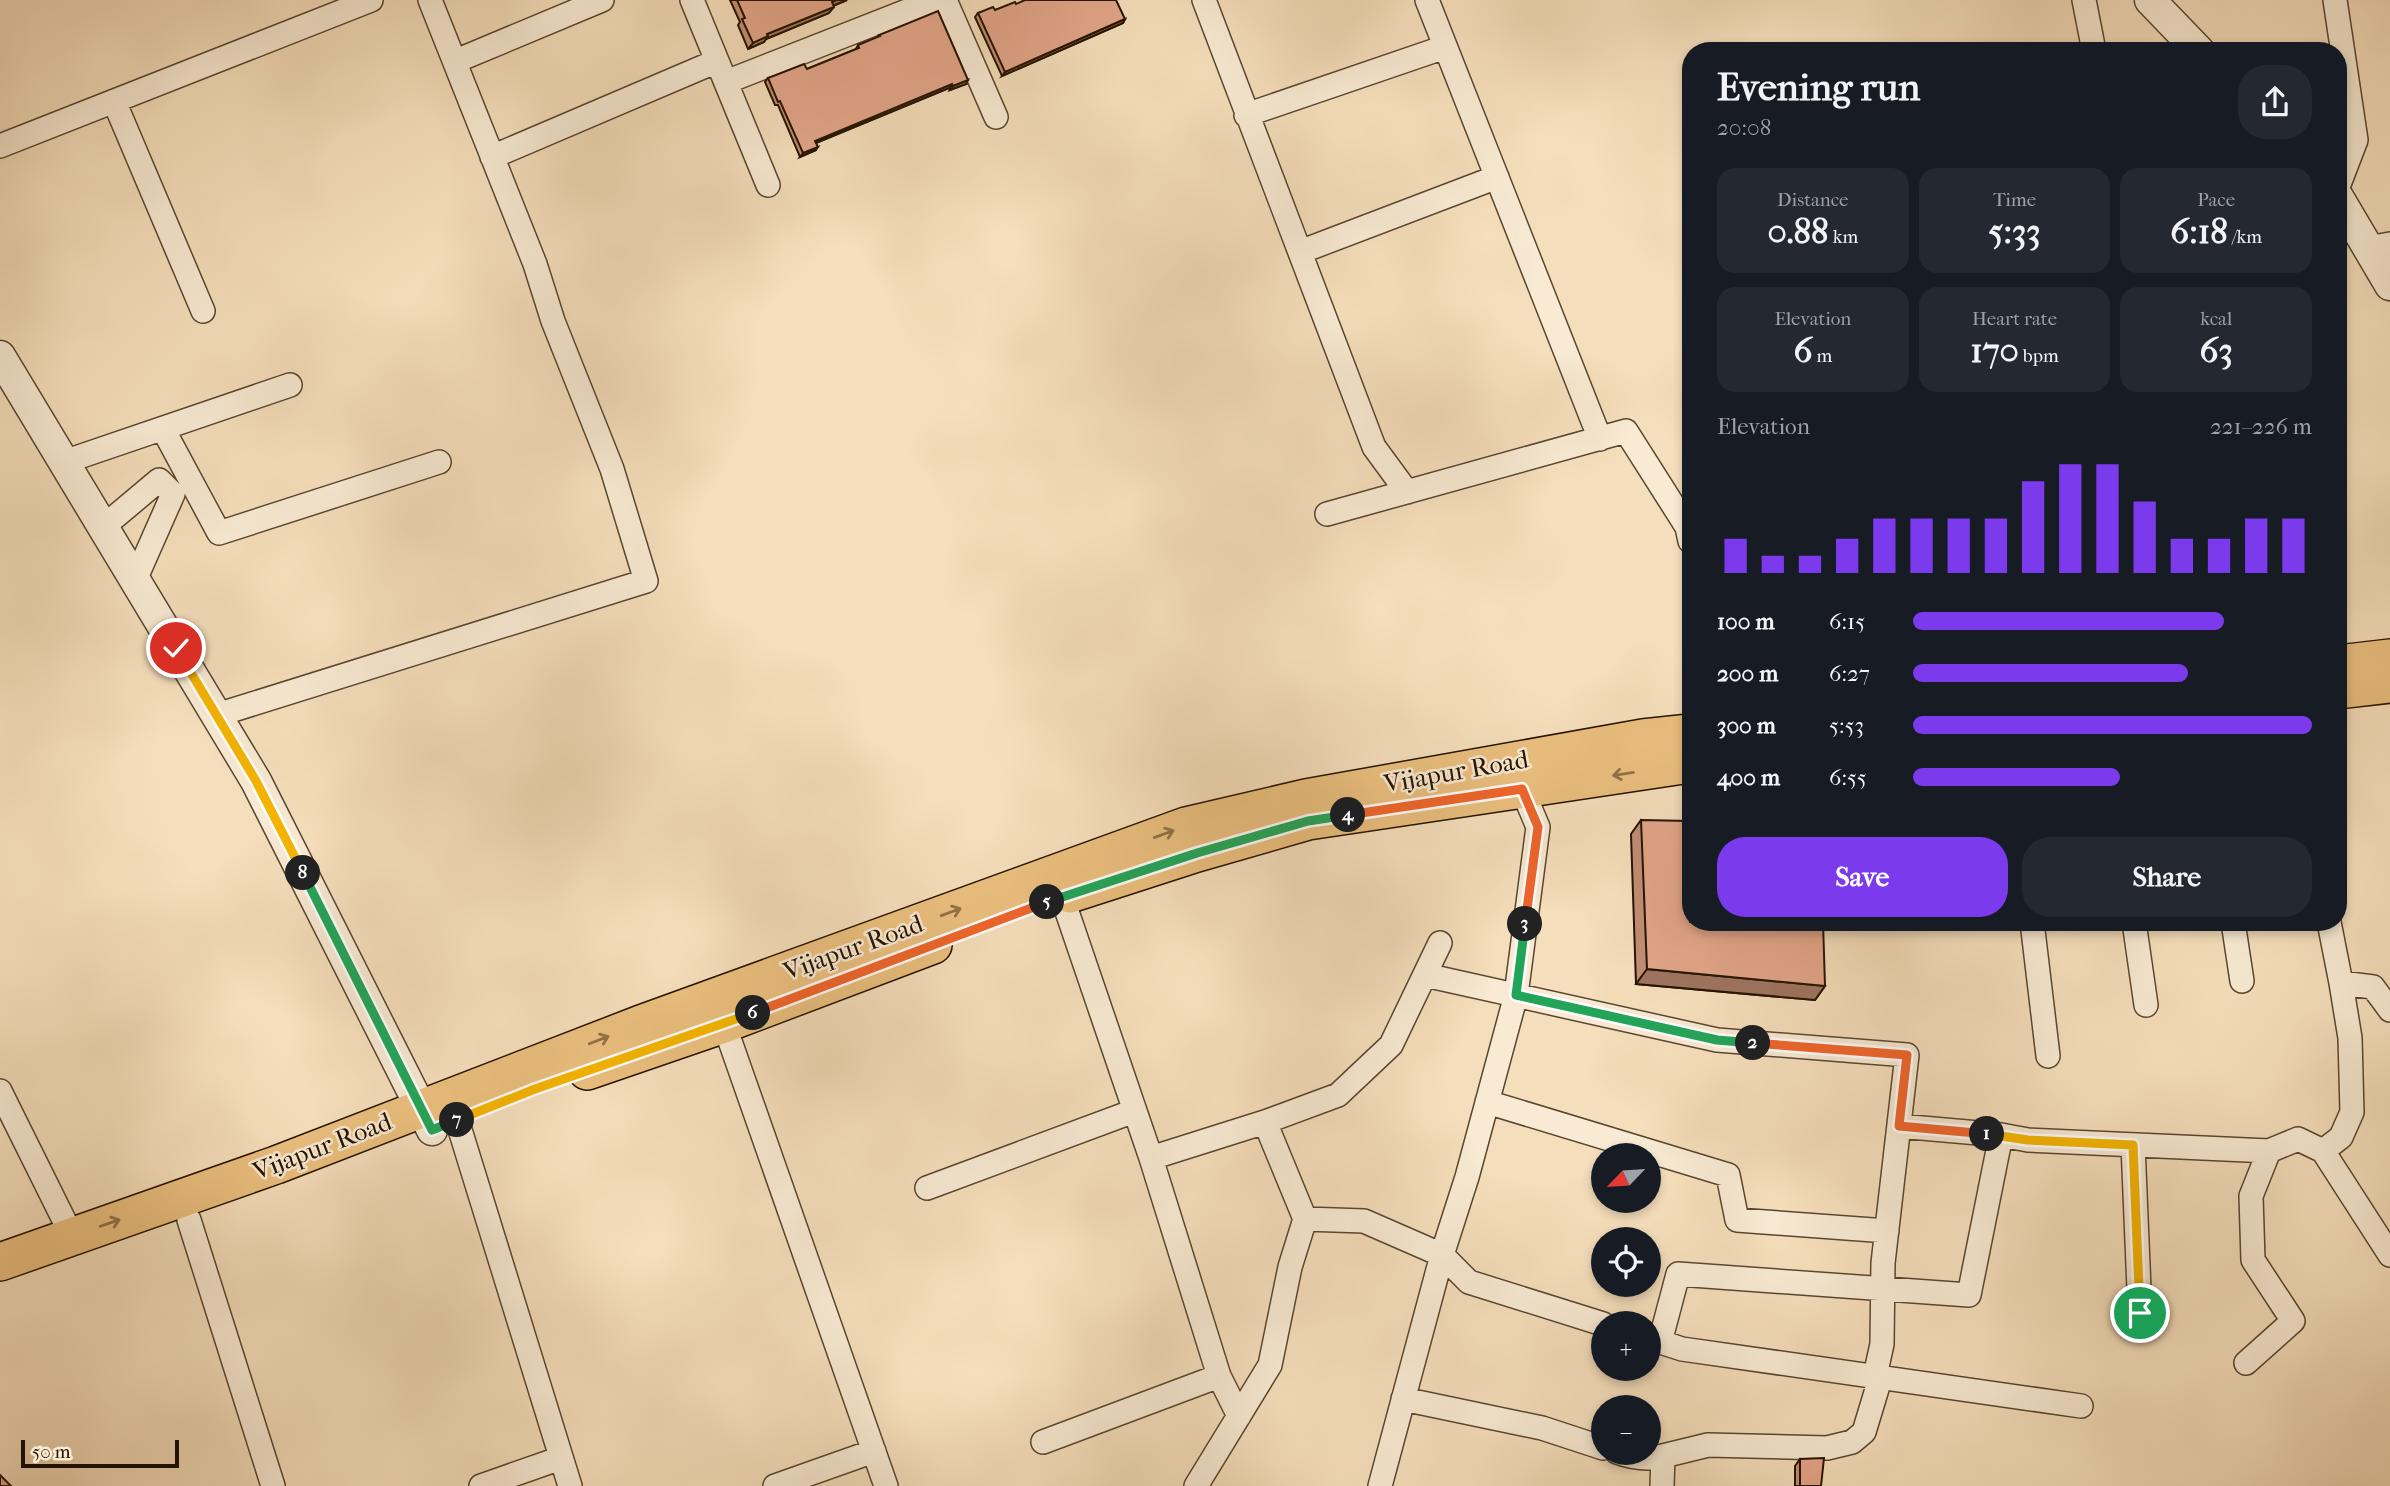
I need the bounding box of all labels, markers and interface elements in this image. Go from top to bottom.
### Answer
text: Evening run [1717,65,1920,110]
button: share [2238,65,2312,139]
text: 20:08 [1717,114,1771,141]
text: Distance [1777,189,1849,211]
text: Time [1993,189,2036,211]
text: Pace [2197,189,2235,211]
text: 0.88 [1767,211,1829,252]
text: 5:33 [1988,211,2041,252]
text: 6:18 [2170,211,2228,252]
text: km [1829,226,1858,248]
text: /km [2228,226,2262,248]
text: Elevation [1774,308,1851,330]
text: Heart rate [1972,308,2057,330]
text: kcal [2200,308,2232,330]
text: 6 [1793,330,1812,371]
text: 170 [1970,330,2019,371]
text: 63 [2200,330,2233,371]
text: m [1812,345,1832,367]
text: bpm [2019,345,2059,367]
text: Elevation [1717,413,1810,440]
text: 221–226 m [2210,413,2312,440]
text: 100 m [1717,608,1775,635]
text: 6:15 [1829,608,1865,635]
pin [146,618,206,678]
icon: check [157,629,195,667]
text: 200 m [1717,660,1778,687]
text: 6:27 [1829,660,1870,687]
text: 300 m [1717,712,1776,739]
text: 5:53 [1829,712,1864,739]
street label: Vijapur Road [1380,743,1532,800]
text: 400 m [1717,764,1780,791]
text: 6:55 [1829,764,1867,791]
one-way arrow [1612,768,1635,781]
pin: 4 [1330,798,1366,832]
text: 4 [1342,803,1353,825]
one-way arrow [1153,827,1175,839]
button: Save [1717,837,2008,917]
button: Share [2022,837,2312,917]
pin: 8 [286,856,320,890]
text: 8 [298,861,307,883]
pin: 5 [1030,884,1064,920]
text: 5 [1042,890,1051,912]
one-way arrow [939,905,961,917]
pin: 3 [1508,906,1542,942]
street label: Vijapur Road [778,908,928,987]
text: 3 [1521,912,1528,934]
pin: 6 [736,996,770,1030]
text: 6 [747,1001,758,1023]
pin: 2 [1736,1026,1770,1060]
text: 2 [1748,1031,1757,1053]
one-way arrow [588,1033,609,1046]
pin: 7 [440,1102,475,1138]
street label: Vijapur Road [247,1105,397,1188]
text: 7 [452,1108,461,1130]
pin: 1 [1969,1116,2004,1152]
text: 1 [1983,1122,1990,1144]
north arrow [1591,1143,1661,1213]
map controls [1591,1143,1661,1465]
one-way arrow [99,1215,121,1228]
button: locate [1591,1227,1661,1297]
pin [2110,1283,2170,1343]
icon: arrive [2121,1294,2159,1332]
button: + [1591,1311,1661,1381]
button: − [1591,1395,1661,1465]
scale bar [21,1437,178,1469]
text: 50 m [32,1441,71,1463]

